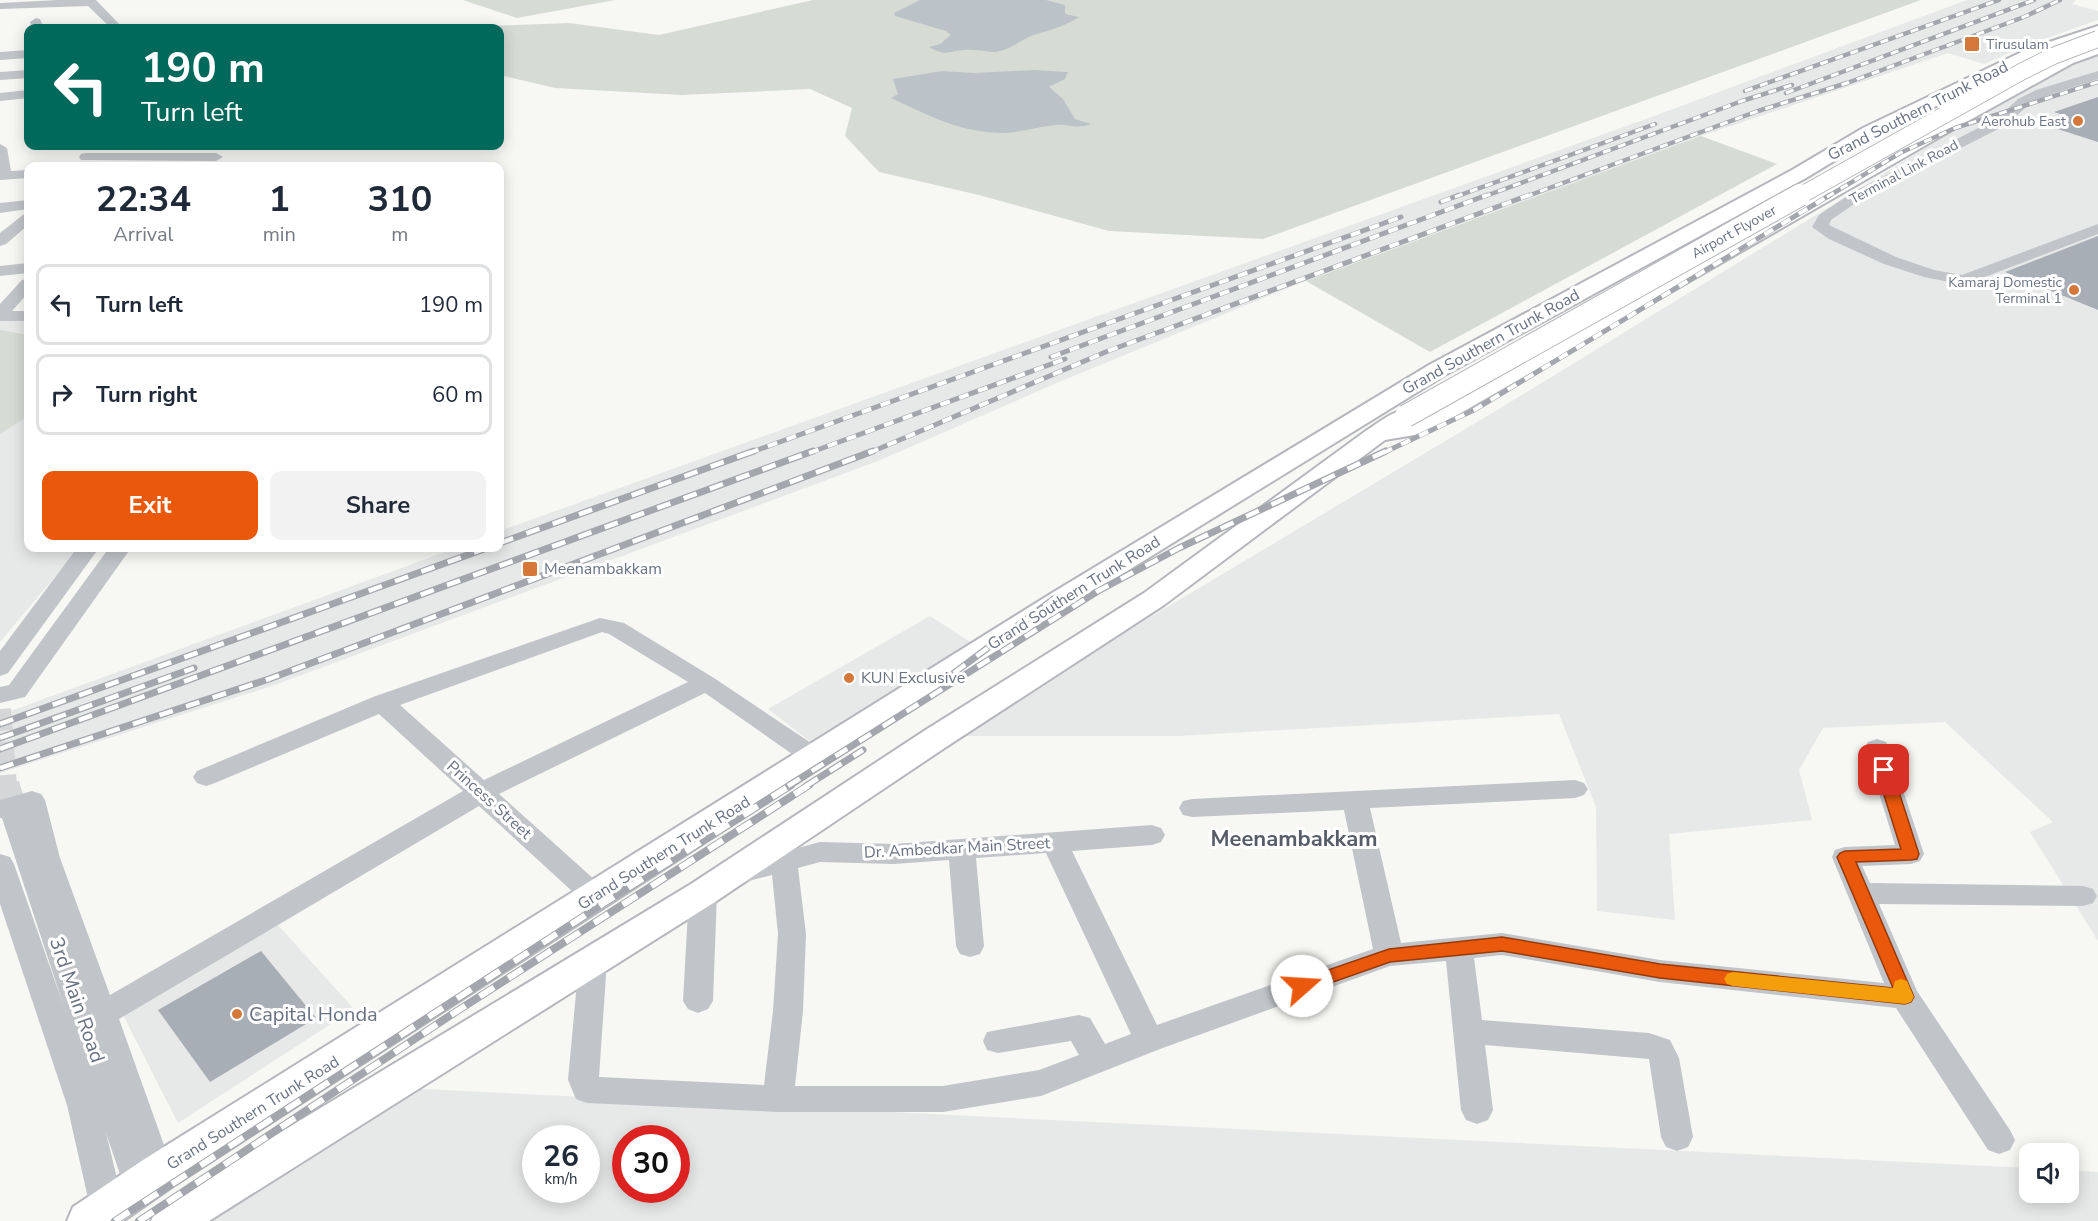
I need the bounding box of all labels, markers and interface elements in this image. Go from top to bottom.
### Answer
marker: Tirusulam [1963,35,1981,53]
place label: Tirusulam [1986,35,2049,54]
text: 190 m [141,40,265,97]
icon: left [42,48,120,126]
street label: Grand Southern Trunk Road [1824,56,2012,166]
text: Turn left [141,94,242,131]
place label: Aerohub East [1981,112,2066,131]
marker: Aerohub East [2071,114,2085,128]
street label: Terminal Link Road [1847,135,1961,209]
text: 22:34 [96,175,191,224]
text: 1 [268,175,290,224]
text: 310 [367,175,432,224]
street label: Airport Flyover [1688,201,1780,263]
text: Arrival [113,221,173,248]
text: min [263,221,296,248]
text: m [391,221,408,248]
place label: Kamaraj Domestic Terminal 1 [1948,273,2063,308]
marker: Kamaraj Domestic Terminal 1 [2067,283,2081,297]
street label: Grand Southern Trunk Road [1398,284,1584,400]
icon: left [45,288,78,321]
text: Turn left [96,290,183,320]
text: 190 m [419,290,483,320]
icon: right [45,378,78,411]
text: Turn right [96,380,197,410]
text: 60 m [432,380,483,410]
button: Exit [42,471,258,540]
button: Share [270,471,486,540]
street label: Grand Southern Trunk Road [984,531,1164,655]
place label: Meenambakkam [544,558,662,580]
marker: Meenambakkam [521,560,539,578]
place label: KUN Exclusive [861,667,965,689]
marker: KUN Exclusive [842,671,856,685]
pin [1858,744,1909,795]
icon: arrive [1867,753,1900,786]
street label: Princess Street [442,756,537,844]
street label: Grand Southern Trunk Road [574,791,754,915]
district label: Meenambakkam [1210,824,1378,854]
street label: Dr. Ambedkar Main Street [863,832,1051,864]
street label: 3rd Main Road [43,934,111,1066]
position arrow [1270,954,1334,1018]
place label: Capital Honda [249,1001,378,1028]
marker: Capital Honda [230,1007,244,1021]
street label: Grand Southern Trunk Road [163,1051,343,1175]
speed limit sign: 30 [612,1125,690,1203]
text: 26 [543,1136,579,1177]
map controls [2019,1143,2079,1203]
button: sound [2019,1143,2079,1203]
text: km/h [544,1169,578,1189]

